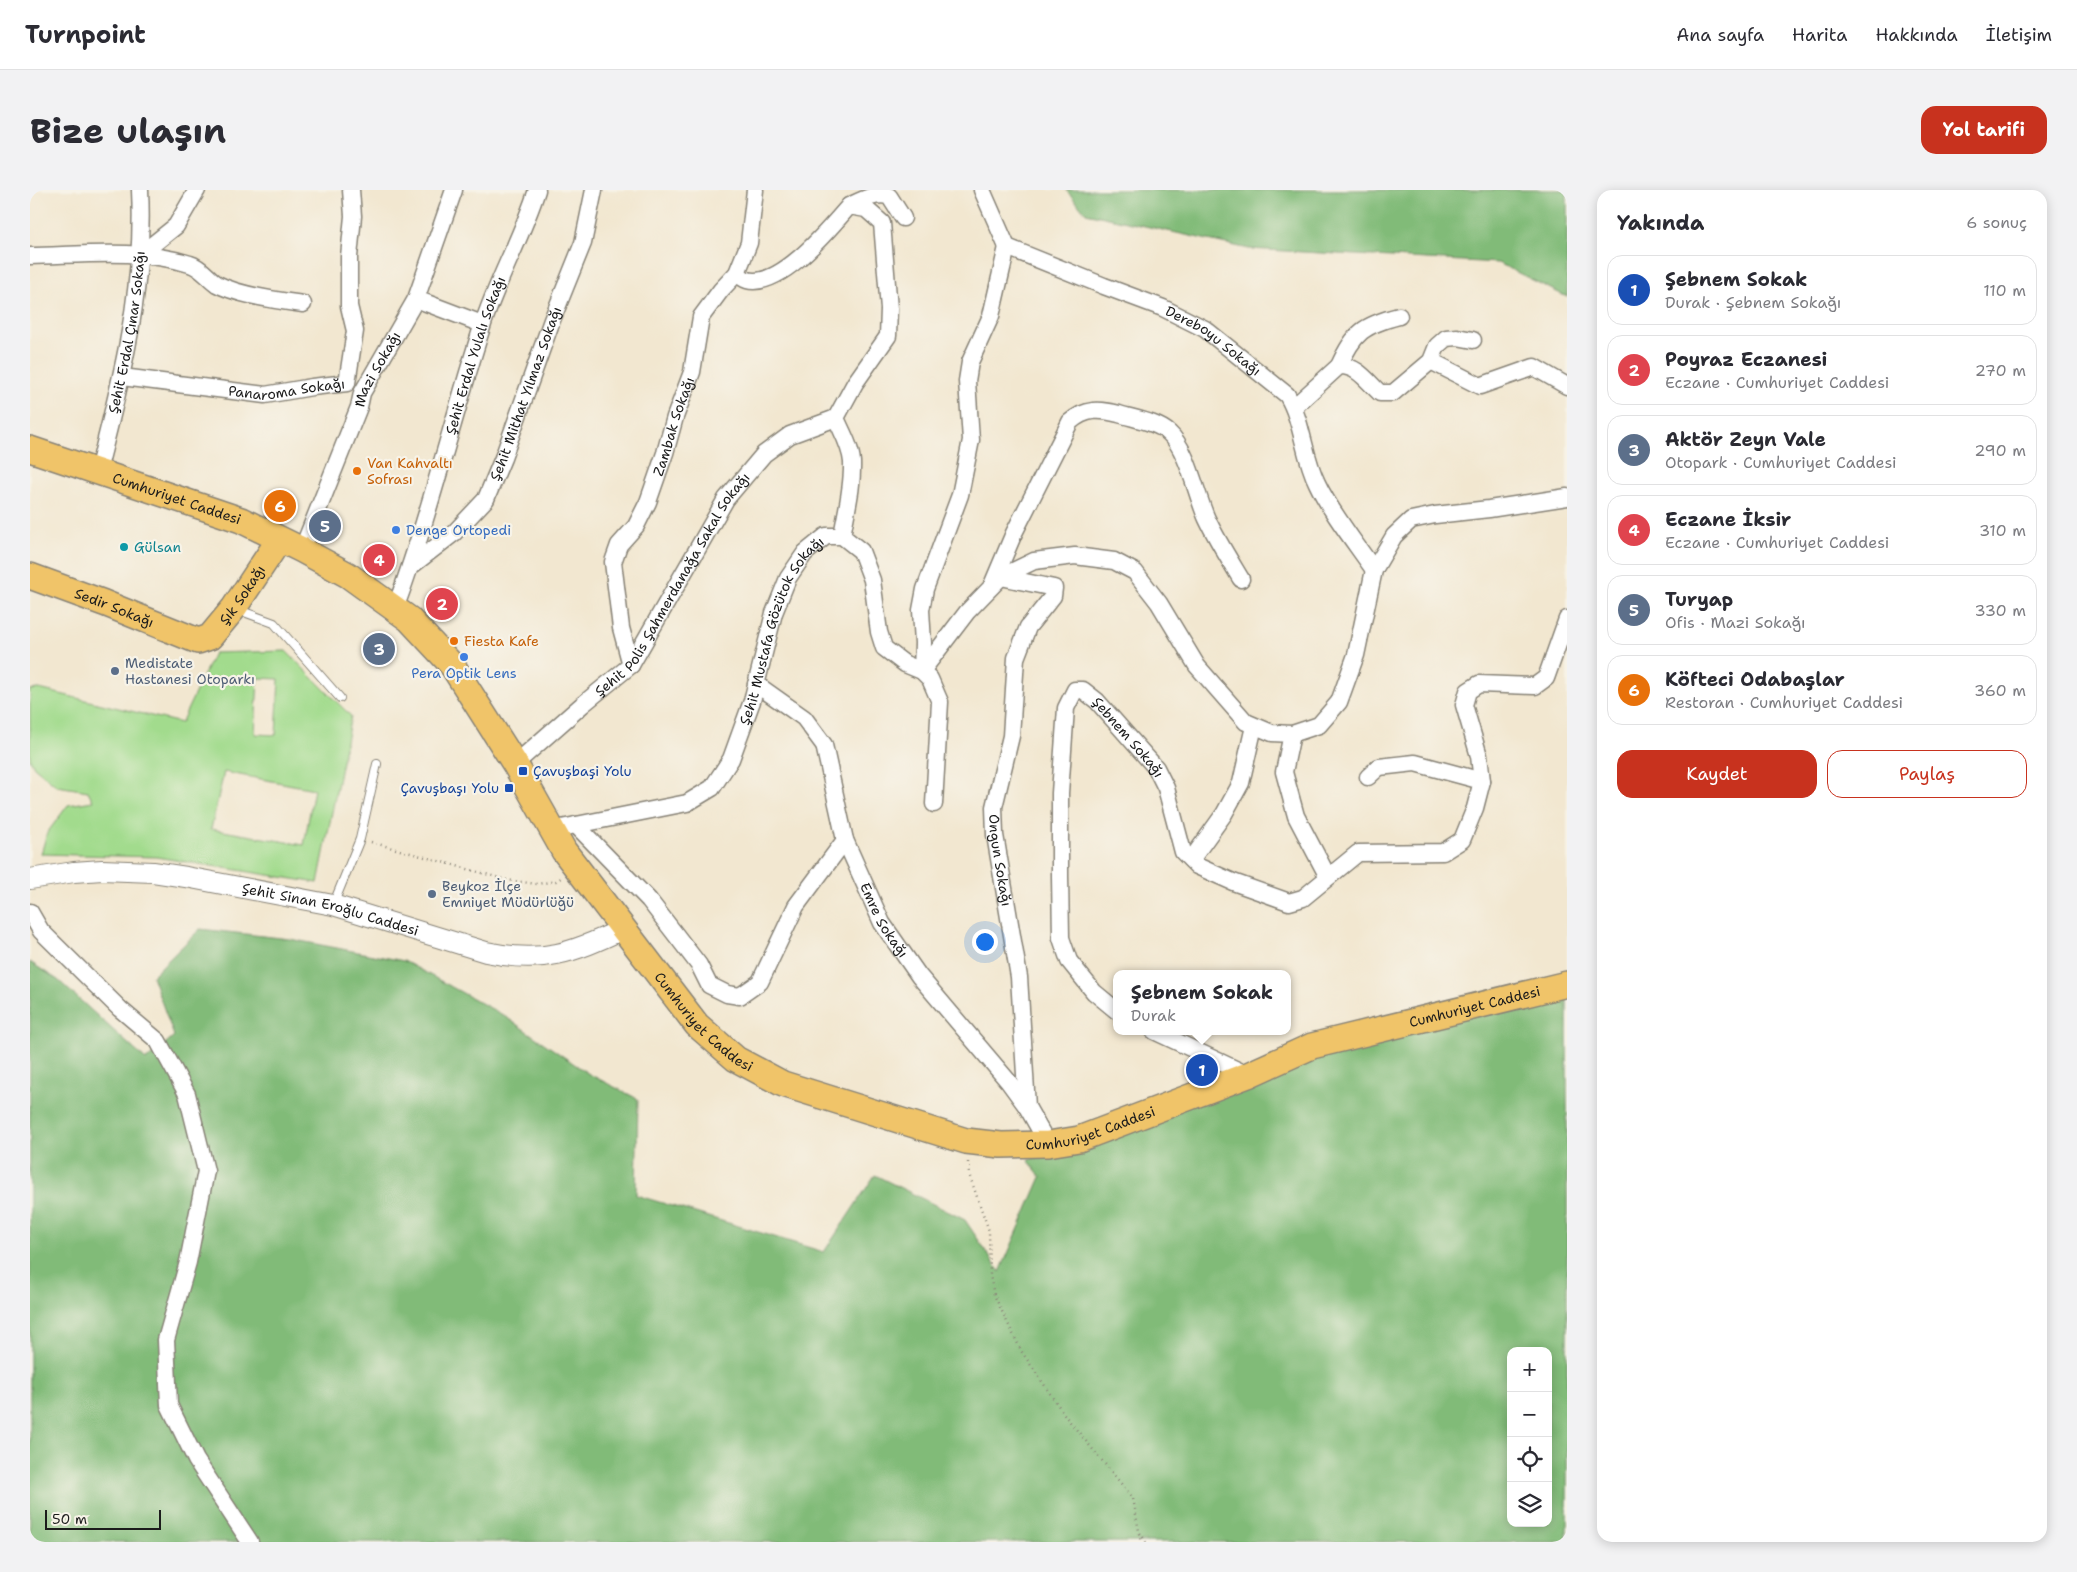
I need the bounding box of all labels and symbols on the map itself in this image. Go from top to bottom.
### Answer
street label: Şehit Erdal Çınar Sokağı [104,250,149,415]
street label: Şehit Erdal Yulalı Sokağı [441,273,510,437]
street label: Dereboyu Sokağı [1163,302,1265,380]
street label: Şehit Mithat Yılmaz Sokağı [486,304,565,483]
street label: Mazi Sokağı [350,328,404,409]
street label: Panaroma Sokağı [227,374,346,404]
street label: Zambak Sokağı [649,374,698,478]
place label: Van Kahvaltı Sofrası [367,454,453,488]
marker: Van Kahvaltı Sofrası [351,465,363,477]
street label: Cumhuriyet Caddesi [110,468,243,528]
street label: Şehit Polis Şahmerdanağa Sakal Sokağı [591,469,754,700]
pin: 6 [264,487,296,525]
pin: 5 [309,507,341,545]
place label: Denge Ortopedi [406,521,511,539]
marker: Denge Ortopedi [390,524,402,536]
street label: Şehit Mustafa Gözütok Sokağı [735,532,828,727]
place label: Gülsan [134,538,181,556]
marker: Gülsan [118,541,130,553]
pin: 4 [363,541,395,579]
street label: Şık Sokağı [215,561,269,628]
street label: Sedir Sokağı [72,584,157,631]
pin: 2 [426,585,458,623]
pin: 3 [363,630,395,668]
place label: Fiesta Kafe [464,632,539,650]
marker: Fiesta Kafe [448,635,460,647]
marker: Pera Optik Lens [458,651,470,663]
place label: Medistate Hastanesi Otoparkı [125,654,255,688]
place label: Pera Optik Lens [411,664,517,682]
marker: Medistate Hastanesi Otoparkı [109,665,121,677]
street label: Şebnem Sokağı [1088,693,1168,780]
place label: Çavuşbaşi Yolu [533,762,632,780]
marker: Çavuşbaşi Yolu [517,765,529,777]
place label: Çavuşbaşı Yolu [400,779,499,797]
marker: Çavuşbaşı Yolu [503,782,515,794]
street label: Ongun Sokağı [985,814,1016,908]
place label: Beykoz İlçe Emniyet Müdürlüğü [442,877,574,911]
street label: Şehit Sinan Eroğlu Caddesi [240,879,421,940]
street label: Emre Sokağı [856,880,912,961]
marker: Beykoz İlçe Emniyet Müdürlüğü [426,888,438,900]
your location [972,929,998,955]
street label: Cumhuriyet Caddesi [651,968,756,1075]
street label: Cumhuriyet Caddesi [1407,982,1542,1031]
pin: 1 [1186,1051,1218,1089]
street label: Cumhuriyet Caddesi [1025,1102,1158,1153]
scale bar [45,1507,161,1530]

